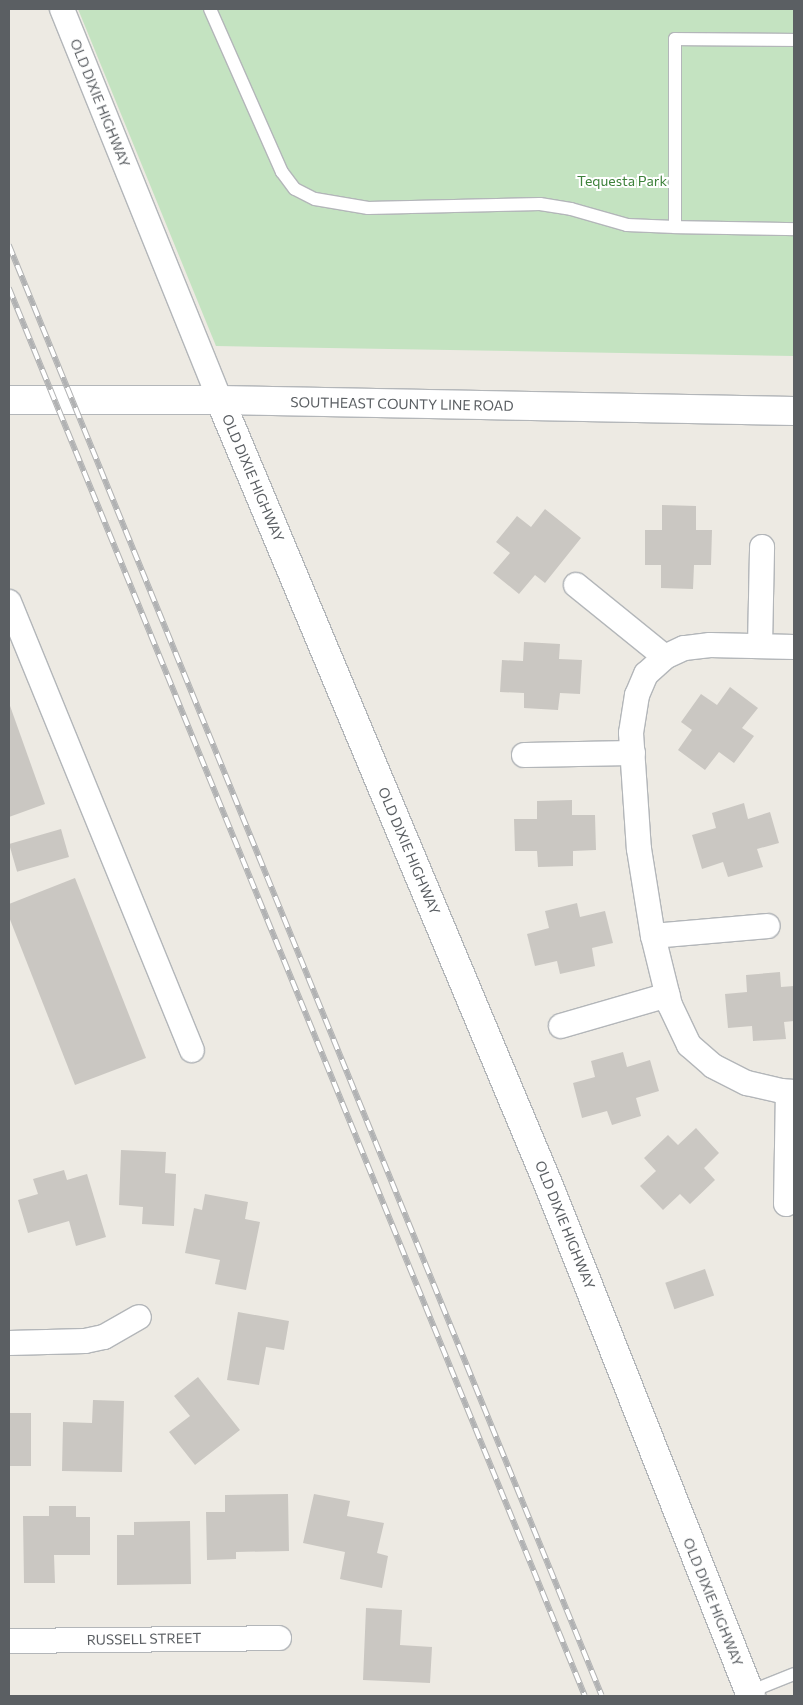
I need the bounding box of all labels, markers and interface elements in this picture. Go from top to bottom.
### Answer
street label: OLD DIXIE HIGHWAY [67,36,133,170]
park label: Tequesta Park [577,173,667,189]
street label: SOUTHEAST COUNTY LINE ROAD [290,394,514,414]
street label: OLD DIXIE HIGHWAY [218,412,288,544]
street label: OLD DIXIE HIGHWAY [374,785,444,917]
street label: OLD DIXIE HIGHWAY [532,1158,598,1292]
street label: OLD DIXIE HIGHWAY [680,1535,746,1669]
street label: RUSSELL STREET [86,1630,202,1648]

